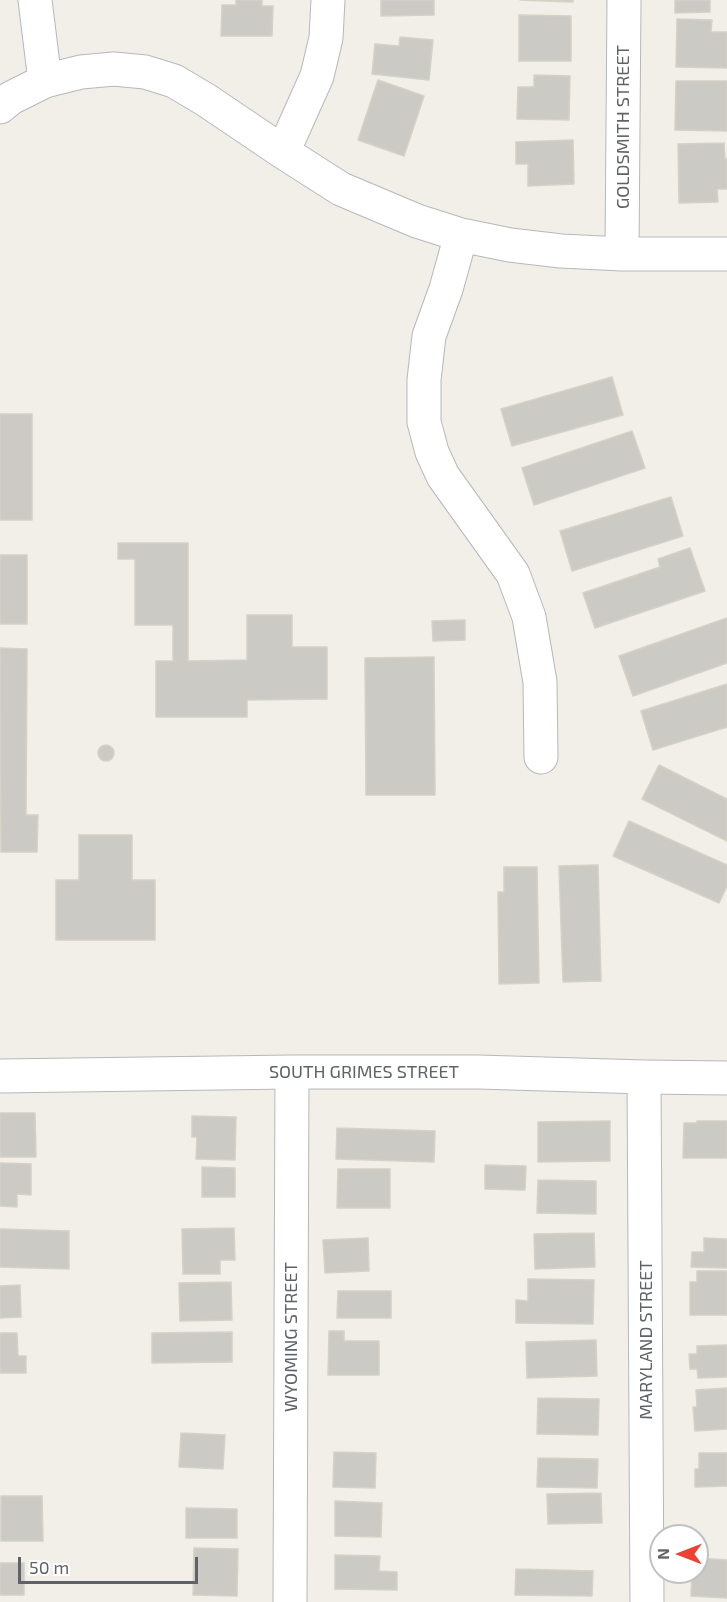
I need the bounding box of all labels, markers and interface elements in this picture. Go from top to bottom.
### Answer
street label: GOLDSMITH STREET [612,45,634,209]
street label: SOUTH GRIMES STREET [269,1061,459,1083]
street label: MARYLAND STREET [635,1260,657,1420]
street label: WYOMING STREET [280,1262,302,1412]
north arrow [649,1524,709,1584]
scale bar [21,1545,201,1583]
text: N [653,1548,672,1560]
text: 50 m [29,1556,69,1578]

